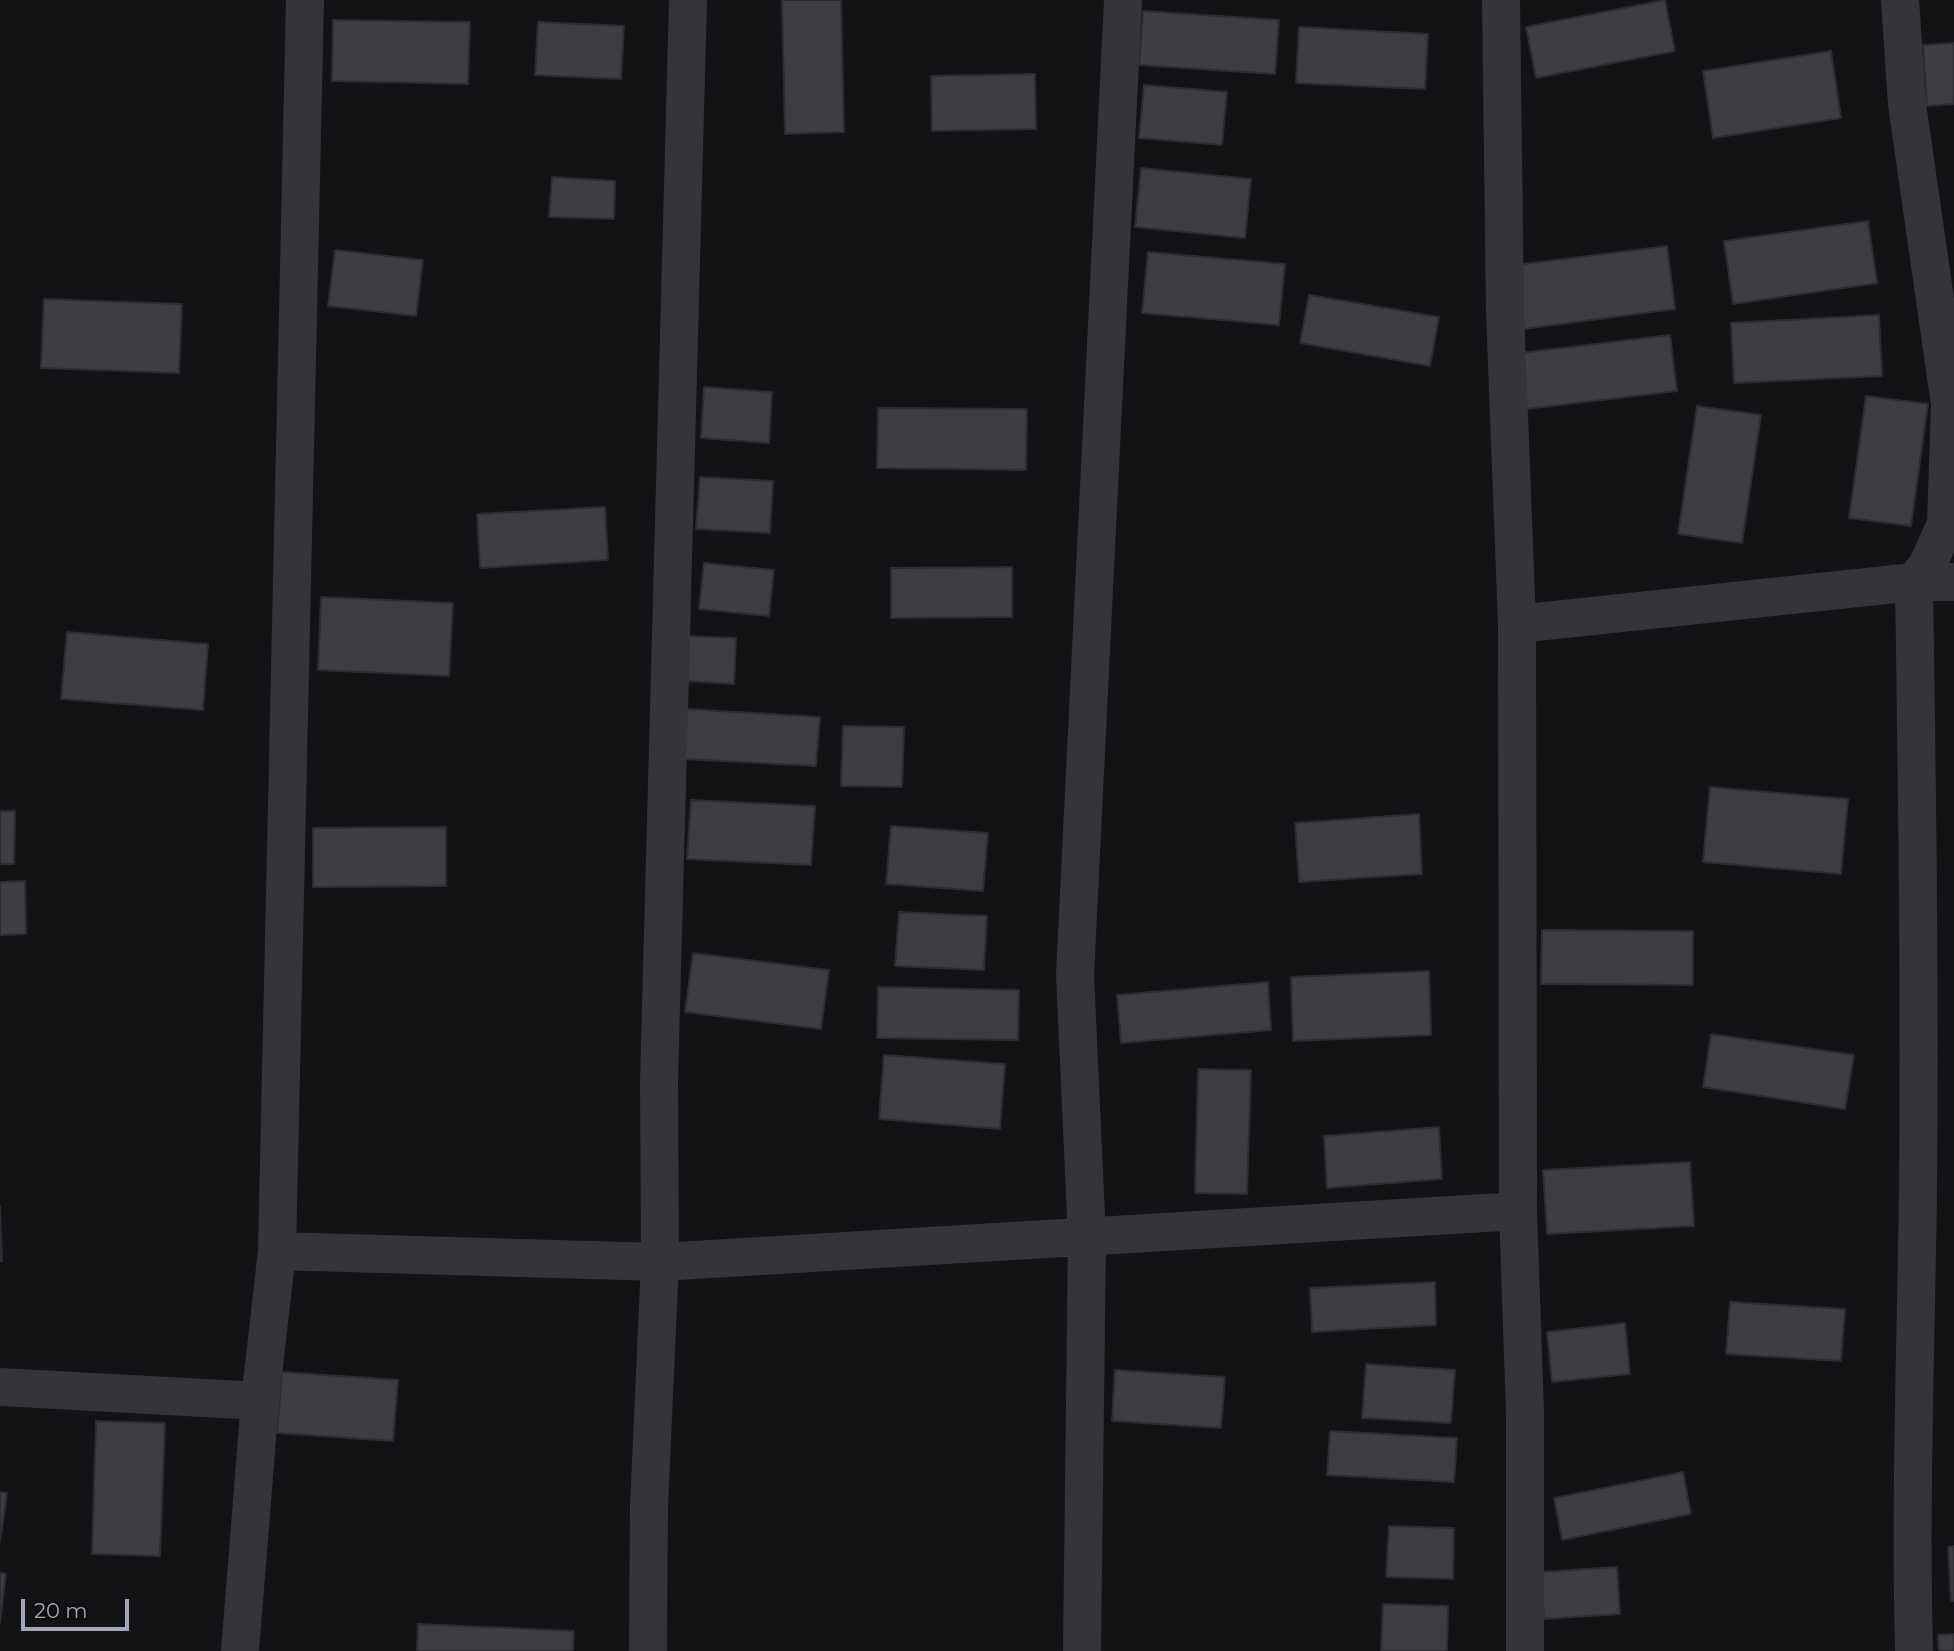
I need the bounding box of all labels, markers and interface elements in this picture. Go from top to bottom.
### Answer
scale bar [24,1584,133,1628]
text: 20 m [34,1598,88,1623]

